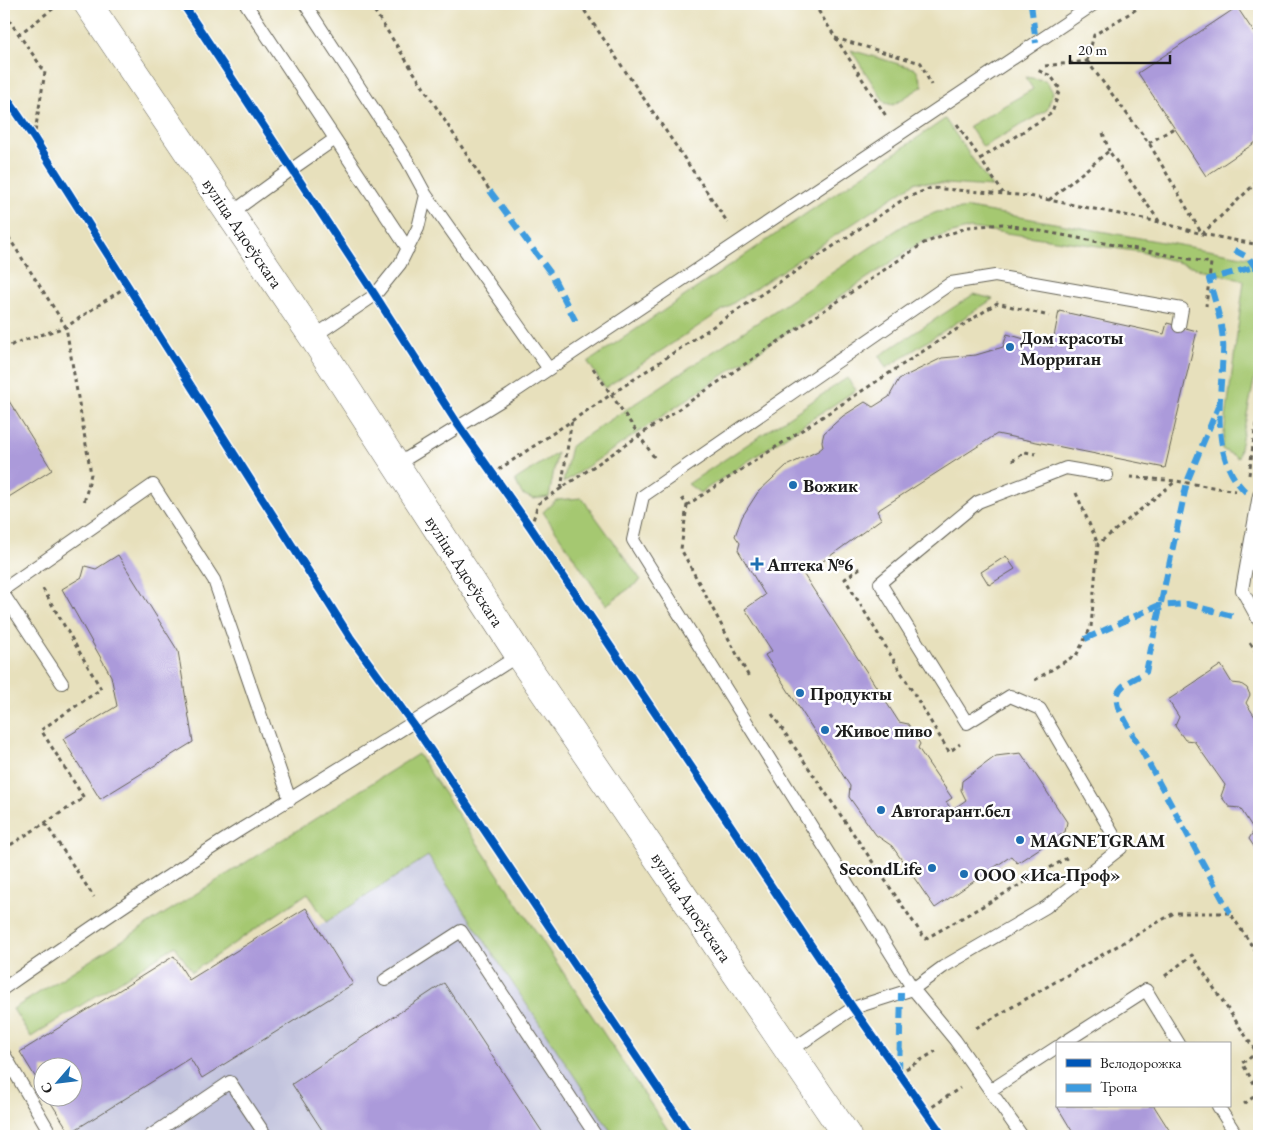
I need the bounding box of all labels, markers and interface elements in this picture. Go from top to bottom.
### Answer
scale bar [1070,32,1170,64]
text: 20 m [1078,40,1107,59]
street label: вуліца Адоеўскага [198,173,289,293]
place label: Дом красоты Морриган [1020,326,1124,370]
marker: Дом красоты Морриган [1004,341,1016,353]
place label: Вожик [803,474,858,497]
marker: Вожик [787,479,799,491]
street label: вуліца Адоеўскага [420,511,510,632]
place label: Аптека №6 [766,553,854,576]
marker: Аптека №6 [751,558,763,570]
place label: Продукты [810,682,892,705]
marker: Продукты [794,687,806,699]
place label: Живое пиво [834,719,932,742]
marker: Живое пиво [819,724,831,736]
place label: Автогарант.бел [890,799,1011,822]
marker: Автогарант.бел [875,804,887,816]
place label: MAGNETGRAM [1030,829,1166,852]
marker: MAGNETGRAM [1014,834,1026,846]
street label: вуліца Адоеўскага [647,847,738,967]
place label: SecondLife [839,857,922,880]
marker: SecondLife [926,862,938,874]
place label: ООО «Иса-Проф» [974,863,1121,886]
marker: ООО «Иса-Проф» [958,868,970,880]
legend [1056,1042,1230,1108]
text: Велодорожка [1100,1053,1181,1072]
north arrow [32,1058,82,1108]
text: Тропа [1100,1077,1137,1096]
text: С [36,1079,57,1097]

